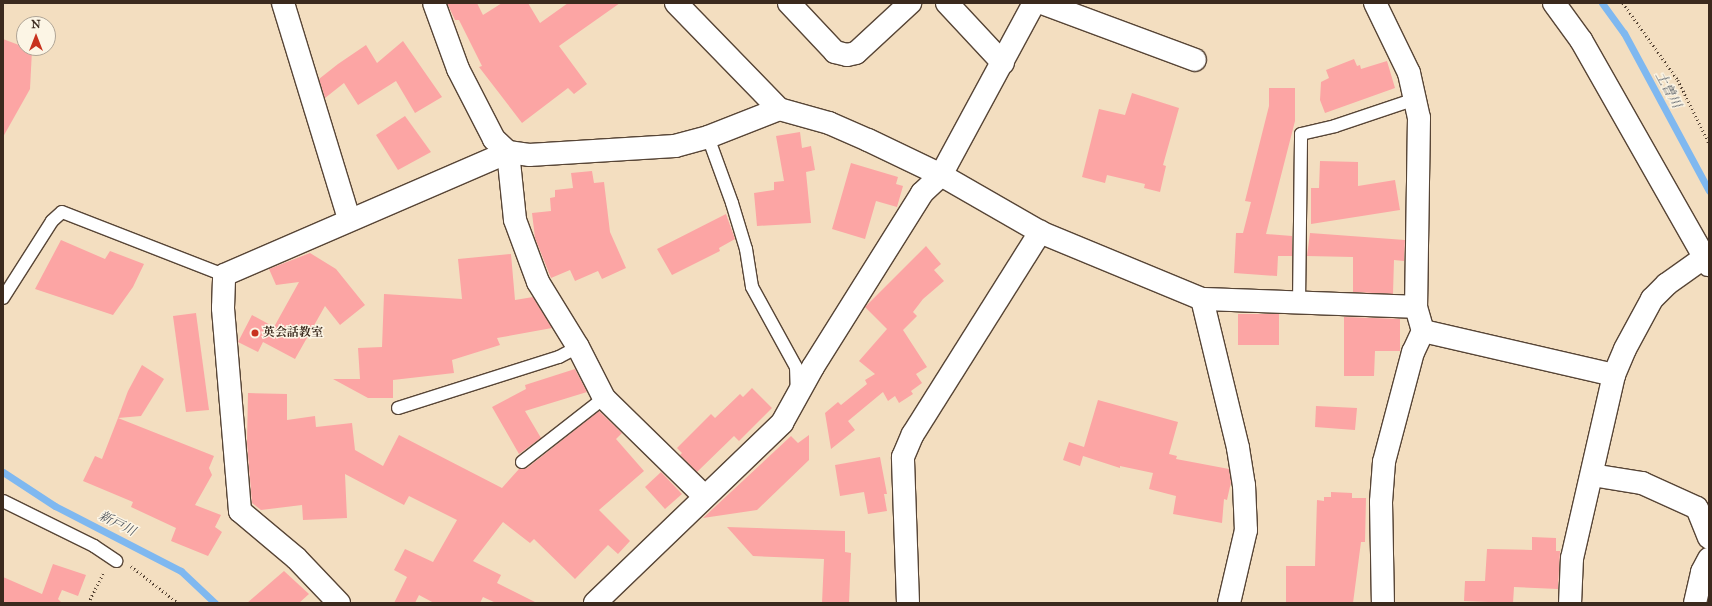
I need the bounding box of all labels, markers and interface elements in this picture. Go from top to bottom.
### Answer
north arrow [16,16,56,56]
text: N [31,18,41,31]
water label: 土曽川 [1652,69,1684,111]
place label: 英会話教室 [263,326,323,340]
marker: 英会話教室 [250,328,260,338]
water label: 新戸川 [96,508,138,540]

